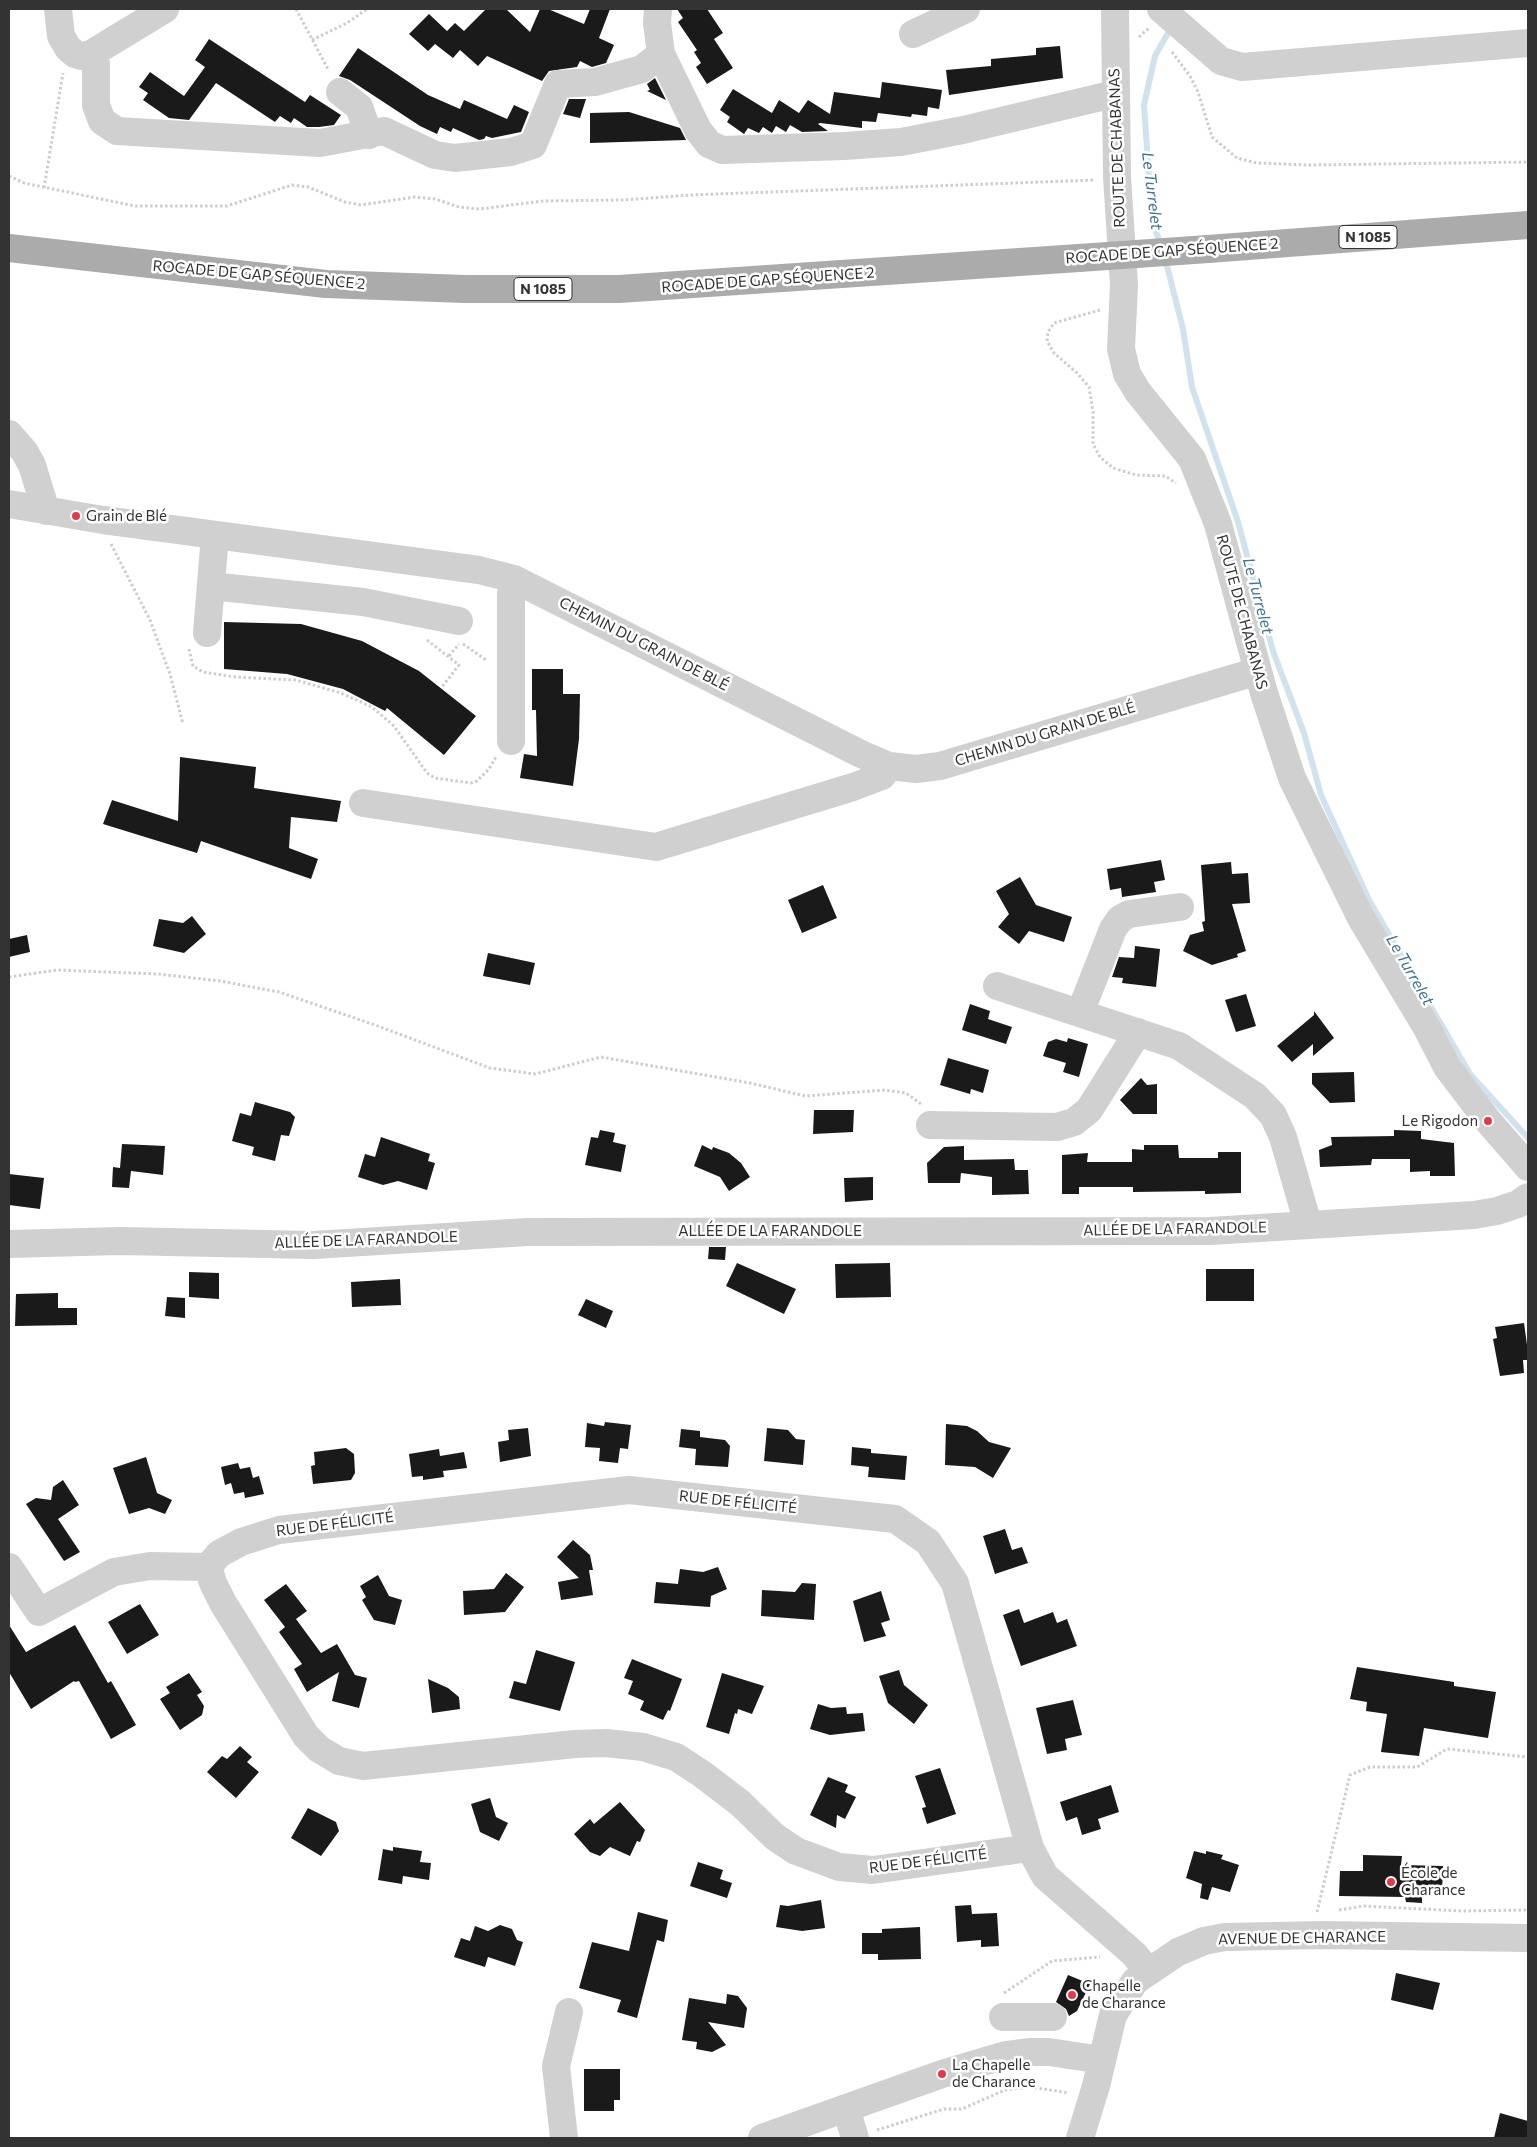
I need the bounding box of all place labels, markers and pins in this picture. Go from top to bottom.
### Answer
place label: Grain de Blé [86,507,167,525]
marker: Grain de Blé [70,510,82,522]
place label: Le Rigodon [1402,1112,1478,1130]
marker: Le Rigodon [1482,1115,1494,1127]
place label: École de Charance [1401,1864,1465,1899]
marker: École de Charance [1385,1876,1397,1888]
place label: Chapelle de Charance [1082,1977,1166,2012]
marker: Chapelle de Charance [1066,1989,1078,2001]
place label: La Chapelle de Charance [952,2056,1036,2091]
marker: La Chapelle de Charance [936,2068,948,2080]

